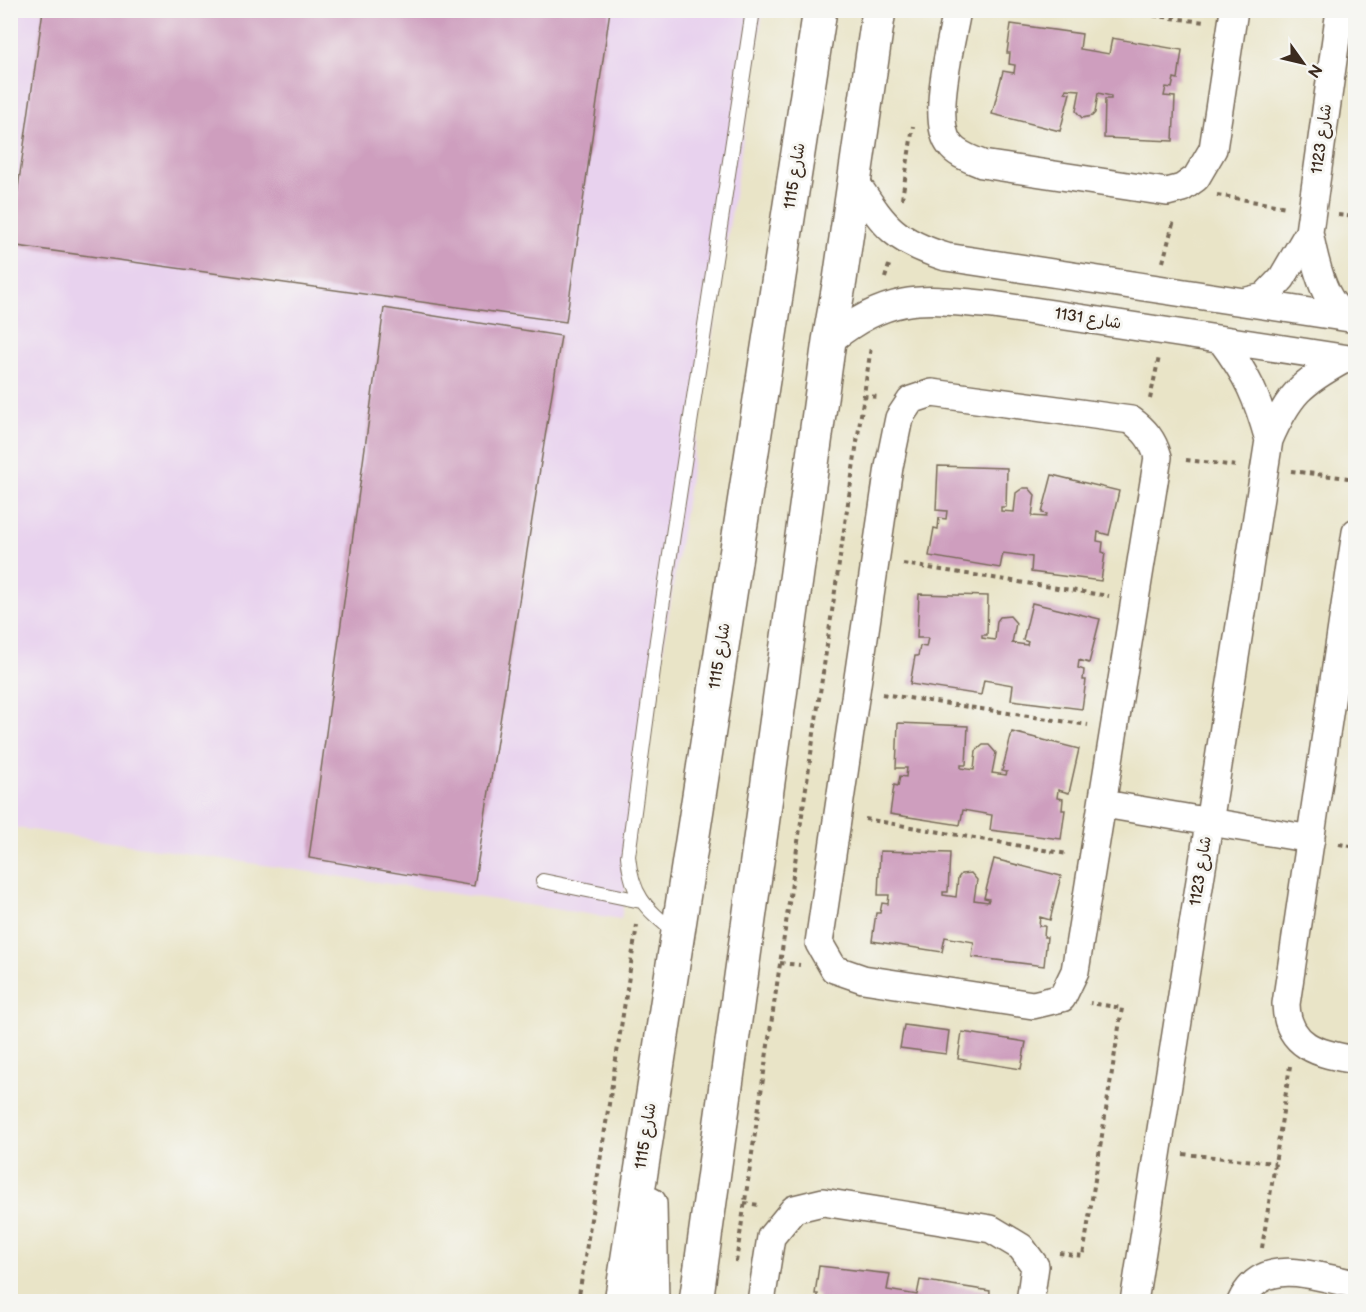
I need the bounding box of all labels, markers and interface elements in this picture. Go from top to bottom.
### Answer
north arrow [1273,33,1333,93]
text: N [1303,60,1325,81]
street label: شارع 1123 [1308,103,1337,175]
street label: شارع 1115 [780,142,811,211]
street label: شارع 1131 [1053,304,1123,335]
street label: شارع 1115 [705,622,736,691]
street label: شارع 1123 [1186,835,1217,907]
street label: شارع 1115 [631,1102,662,1171]

